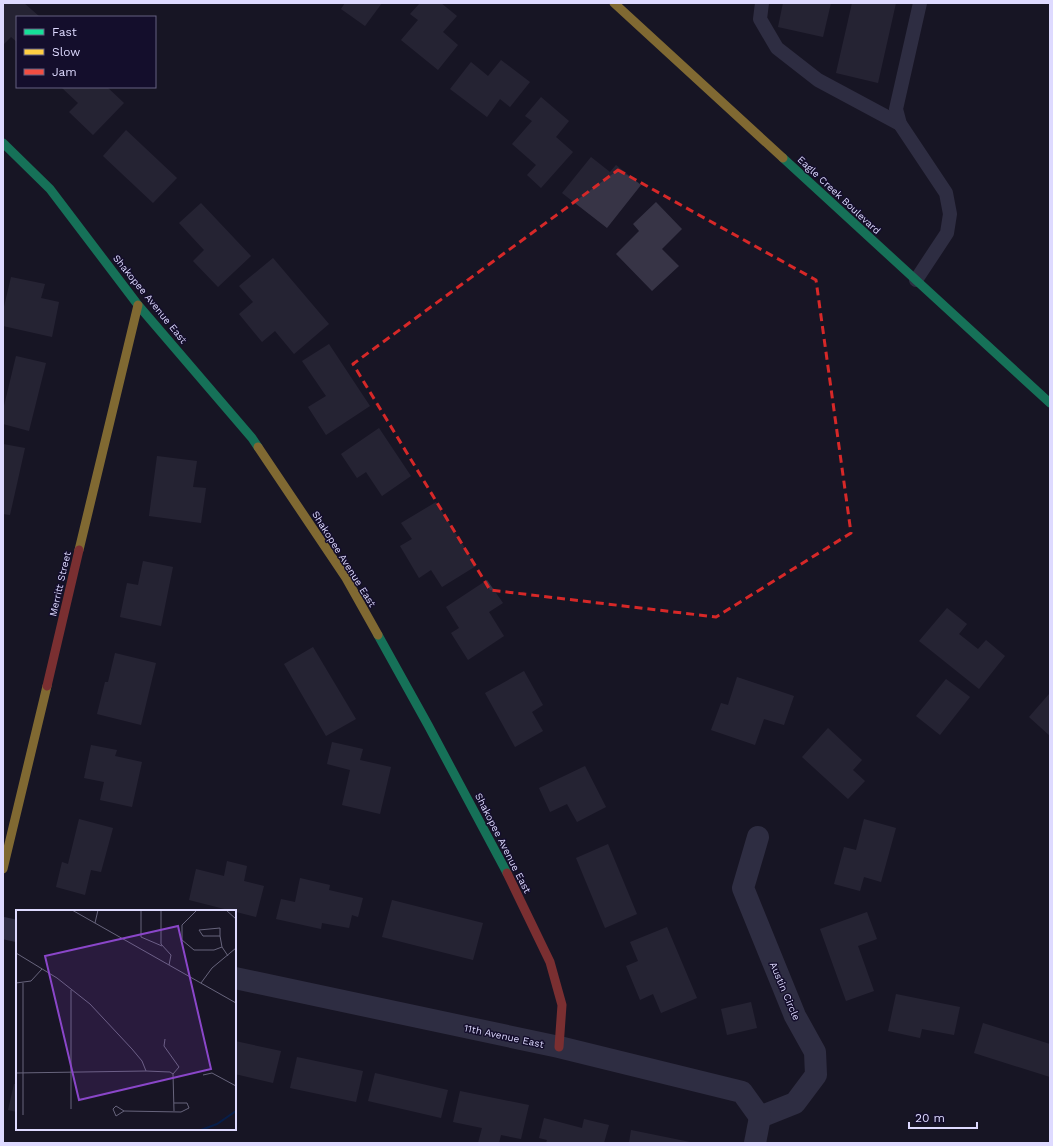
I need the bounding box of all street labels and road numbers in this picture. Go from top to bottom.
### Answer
street label: Eagle Creek Boulevard [795,154,883,236]
street label: Shakopee Avenue East [111,252,190,346]
street label: Shakopee Avenue East [310,509,378,610]
street label: Merritt Street [47,550,73,618]
street label: Shakopee Avenue East [473,791,533,896]
street label: Austin Circle [768,960,802,1022]
street label: 11th Avenue East [463,1022,546,1050]

